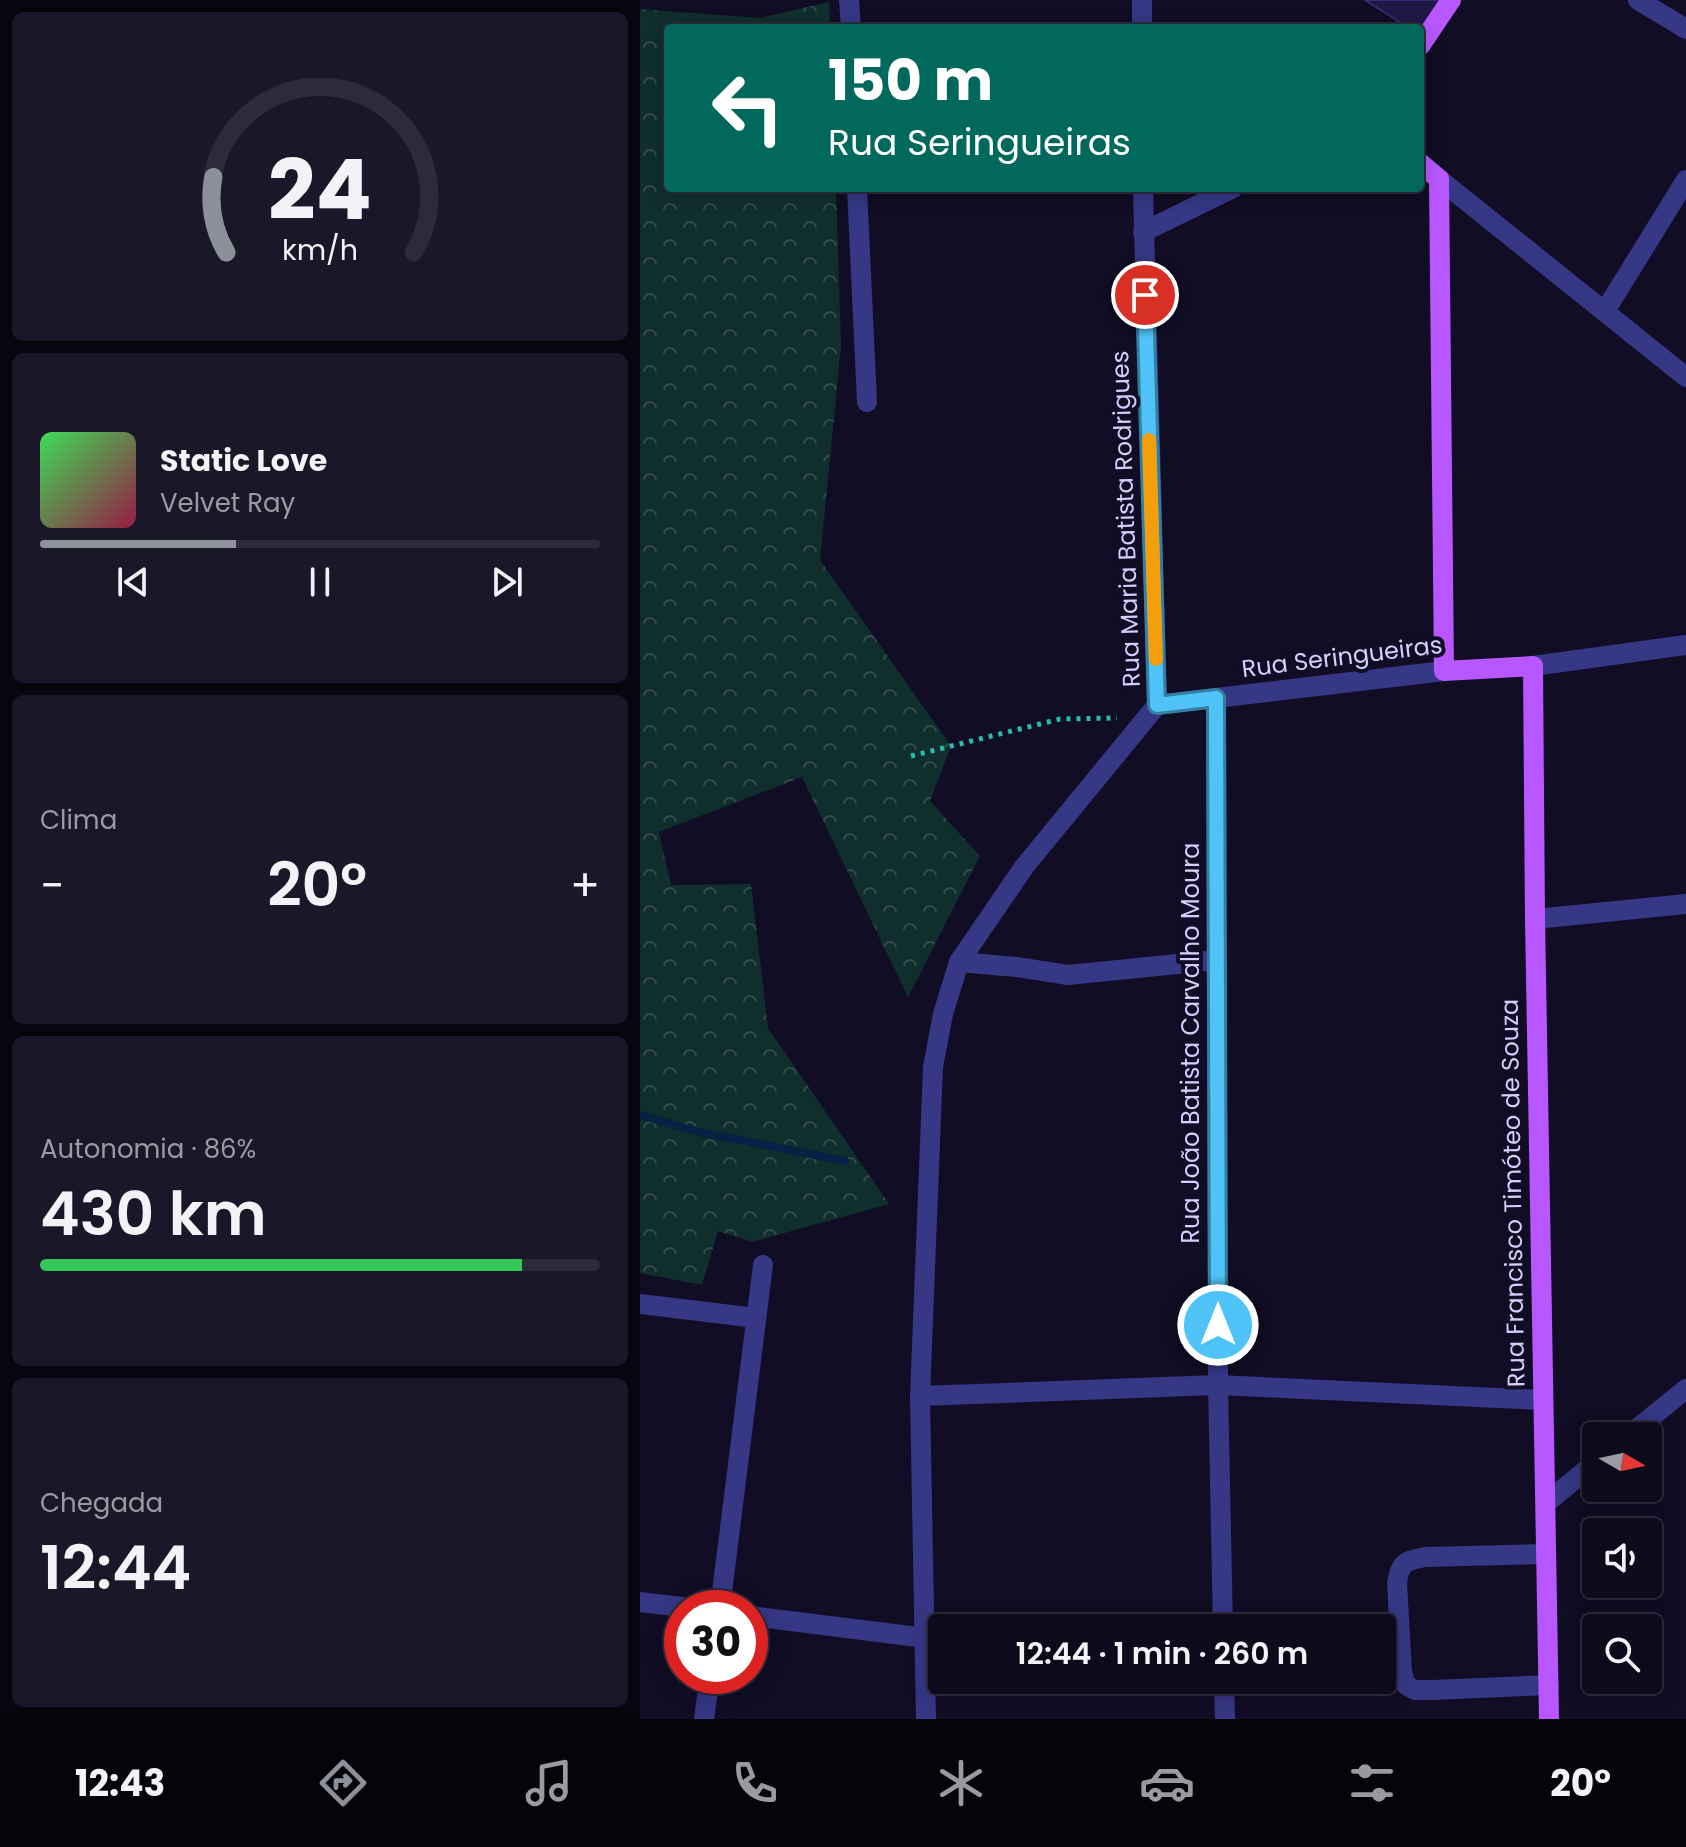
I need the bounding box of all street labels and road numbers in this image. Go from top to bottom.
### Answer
street label: Rua Maria Batista Rodrigues [1103,350,1148,688]
street label: Rua Seringueiras [1240,628,1444,685]
street label: Rua João Batista Carvalho Moura [1174,842,1207,1244]
street label: Rua Francisco Timóteo de Souza [1493,999,1532,1387]

